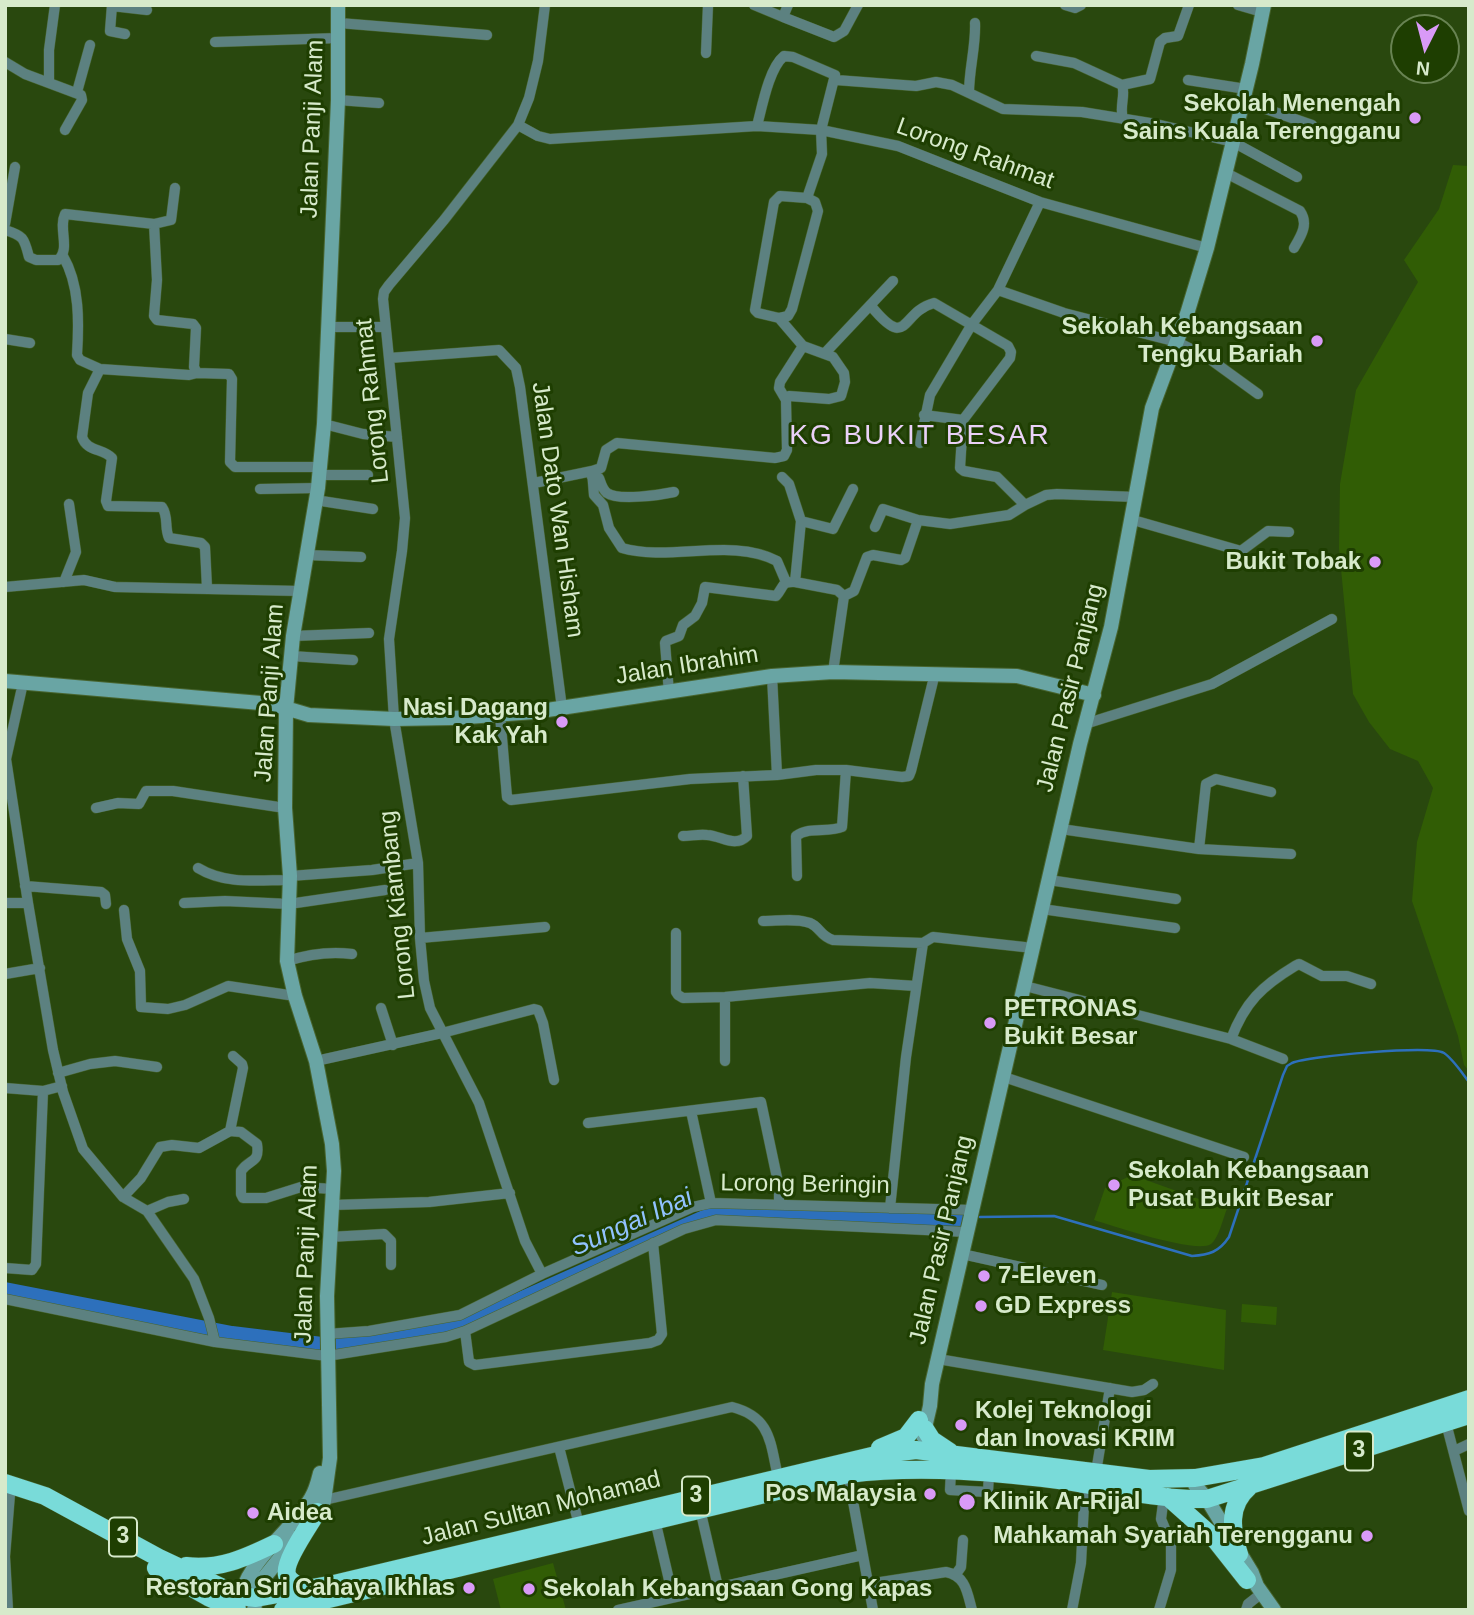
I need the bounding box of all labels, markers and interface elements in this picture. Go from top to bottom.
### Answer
north arrow [1390,14,1460,84]
street label: Jalan Panji Alam [295,39,331,219]
text: N [1415,57,1431,80]
place label: Sekolah Menengah Sains Kuala Terengganu [1123,90,1401,146]
marker: Sekolah Menengah Sains Kuala Terengganu [1407,110,1423,126]
street label: Lorong Rahmat [892,112,1058,196]
place label: Sekolah Kebangsaan Tengku Bariah [1062,313,1303,369]
street label: Lorong Rahmat [350,317,396,485]
marker: Sekolah Kebangsaan Tengku Bariah [1309,333,1325,349]
street label: Jalan Dato Wan Hisham [525,380,589,640]
district label: KG BUKIT BESAR [791,419,1049,453]
place label: Bukit Tobak [1225,548,1361,576]
marker: Bukit Tobak [1367,554,1383,570]
street label: Jalan Pasir Panjang [1031,581,1111,795]
street label: Jalan Panji Alam [249,603,291,783]
street label: Jalan Ibrahim [614,641,760,691]
place label: Nasi Dagang Kak Yah [403,694,548,750]
marker: Nasi Dagang Kak Yah [554,714,570,730]
street label: Lorong Kiambang [374,809,422,1001]
place label: PETRONAS Bukit Besar [1004,995,1137,1051]
marker: PETRONAS Bukit Besar [982,1015,998,1031]
street label: Jalan Pasir Panjang [904,1133,980,1347]
place label: Sekolah Kebangsaan Pusat Bukit Besar [1128,1157,1369,1213]
street label: Jalan Panji Alam [289,1164,325,1344]
street label: Lorong Beringin [720,1169,890,1201]
marker: Sekolah Kebangsaan Pusat Bukit Besar [1106,1177,1122,1193]
water label: Sungai Ibai [566,1182,698,1264]
place label: 7-Eleven [998,1262,1097,1290]
marker: 7-Eleven [976,1268,992,1284]
place label: GD Express [995,1292,1131,1320]
marker: GD Express [973,1298,989,1314]
place label: Kolej Teknologi dan Inovasi KRIM [975,1397,1175,1453]
marker: Kolej Teknologi dan Inovasi KRIM [953,1417,969,1433]
road number: 3 [1345,1432,1373,1470]
street label: Jalan Sultan Mohamad [418,1465,664,1553]
road number: 3 [682,1476,710,1516]
place label: Pos Malaysia [765,1480,916,1508]
marker: Pos Malaysia [922,1486,938,1502]
place label: Klinik Ar-Rijal [983,1488,1140,1516]
marker: Klinik Ar-Rijal [957,1492,977,1512]
place label: Aidea [267,1499,332,1527]
marker: Aidea [245,1505,261,1521]
road number: 3 [109,1518,137,1556]
place label: Mahkamah Syariah Terengganu [993,1522,1353,1550]
marker: Mahkamah Syariah Terengganu [1359,1528,1375,1544]
place label: Restoran Sri Cahaya Ikhlas [146,1574,455,1602]
place label: Sekolah Kebangsaan Gong Kapas [543,1575,932,1603]
marker: Restoran Sri Cahaya Ikhlas [461,1580,477,1596]
marker: Sekolah Kebangsaan Gong Kapas [521,1581,537,1597]

